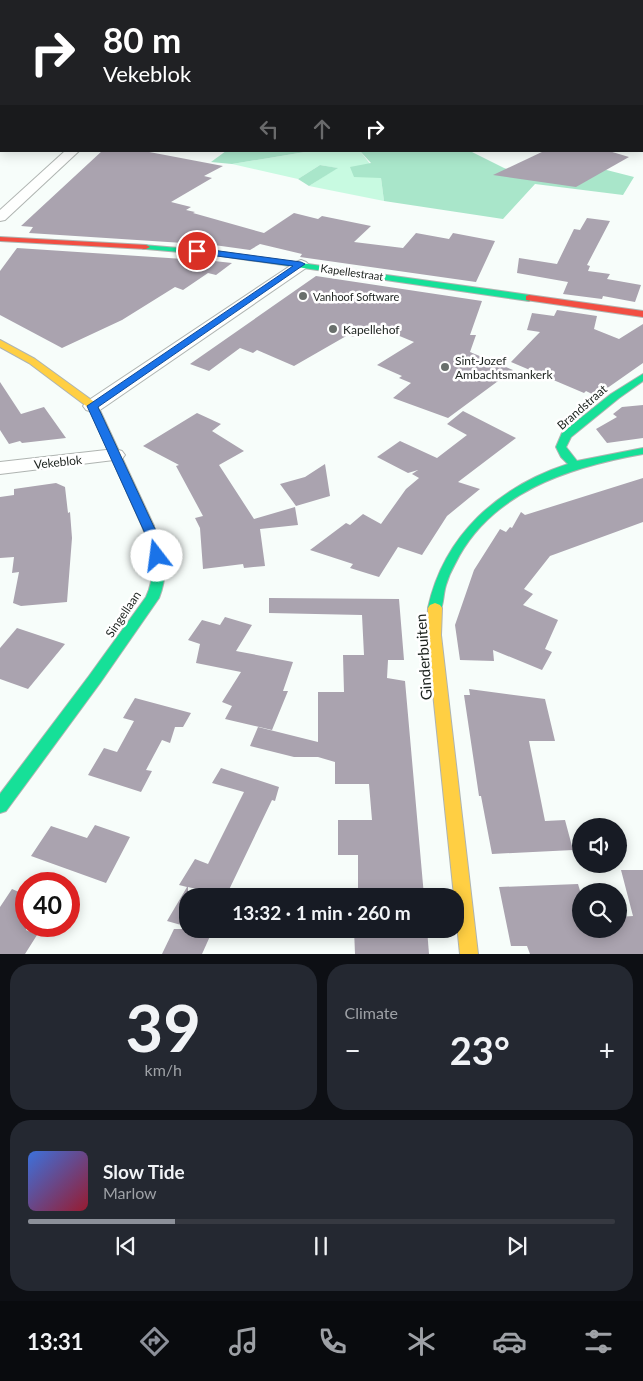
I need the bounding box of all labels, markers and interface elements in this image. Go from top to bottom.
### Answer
text: 80 m [103,18,181,60]
icon: right [20,20,85,85]
text: Vekeblok [103,60,191,87]
icon: left [255,115,283,143]
icon: ahead [308,115,336,143]
icon: right [361,115,389,143]
pin [176,230,218,272]
icon: arrive [183,237,211,265]
street label: Kapellestraat [320,261,384,283]
marker: Vanhoof Software [297,290,309,302]
place label: Vanhoof Software [313,290,400,303]
place label: Kapellehof [343,322,400,337]
marker: Kapellehof [327,323,339,335]
place label: Sint-Jozef Ambachtsmankerk [455,353,553,382]
marker: Sint-Jozef Ambachtsmankerk [439,361,451,373]
street label: Brandstraat [554,381,611,433]
street label: Vekeblok [33,452,84,472]
position arrow [130,529,182,581]
street label: Singellaan [102,588,144,640]
street label: Ginderbuiten [411,613,435,701]
map controls [572,818,627,938]
button: sound [572,818,627,873]
speed limit sign: 40 [15,872,80,937]
button: search [572,883,627,938]
text: 13:32 · 1 min · 260 m [232,901,411,924]
text: 39 [126,988,201,1066]
text: Climate [345,1003,398,1022]
text: 23° [450,1027,510,1073]
text: − [345,1033,361,1067]
text: + [599,1033,615,1067]
text: km/h [145,1060,182,1079]
text: Slow Tide [103,1160,185,1183]
text: Marlow [103,1183,157,1202]
icon: previous [112,1232,140,1260]
icon: pause [307,1232,335,1260]
icon: next [503,1232,531,1260]
icon: directions [137,1324,172,1359]
icon: music [226,1324,261,1359]
icon: phone [315,1324,350,1359]
icon: climate [404,1324,439,1359]
icon: car [492,1324,527,1359]
icon: filters [581,1324,616,1359]
text: 13:31 [27,1328,84,1355]

